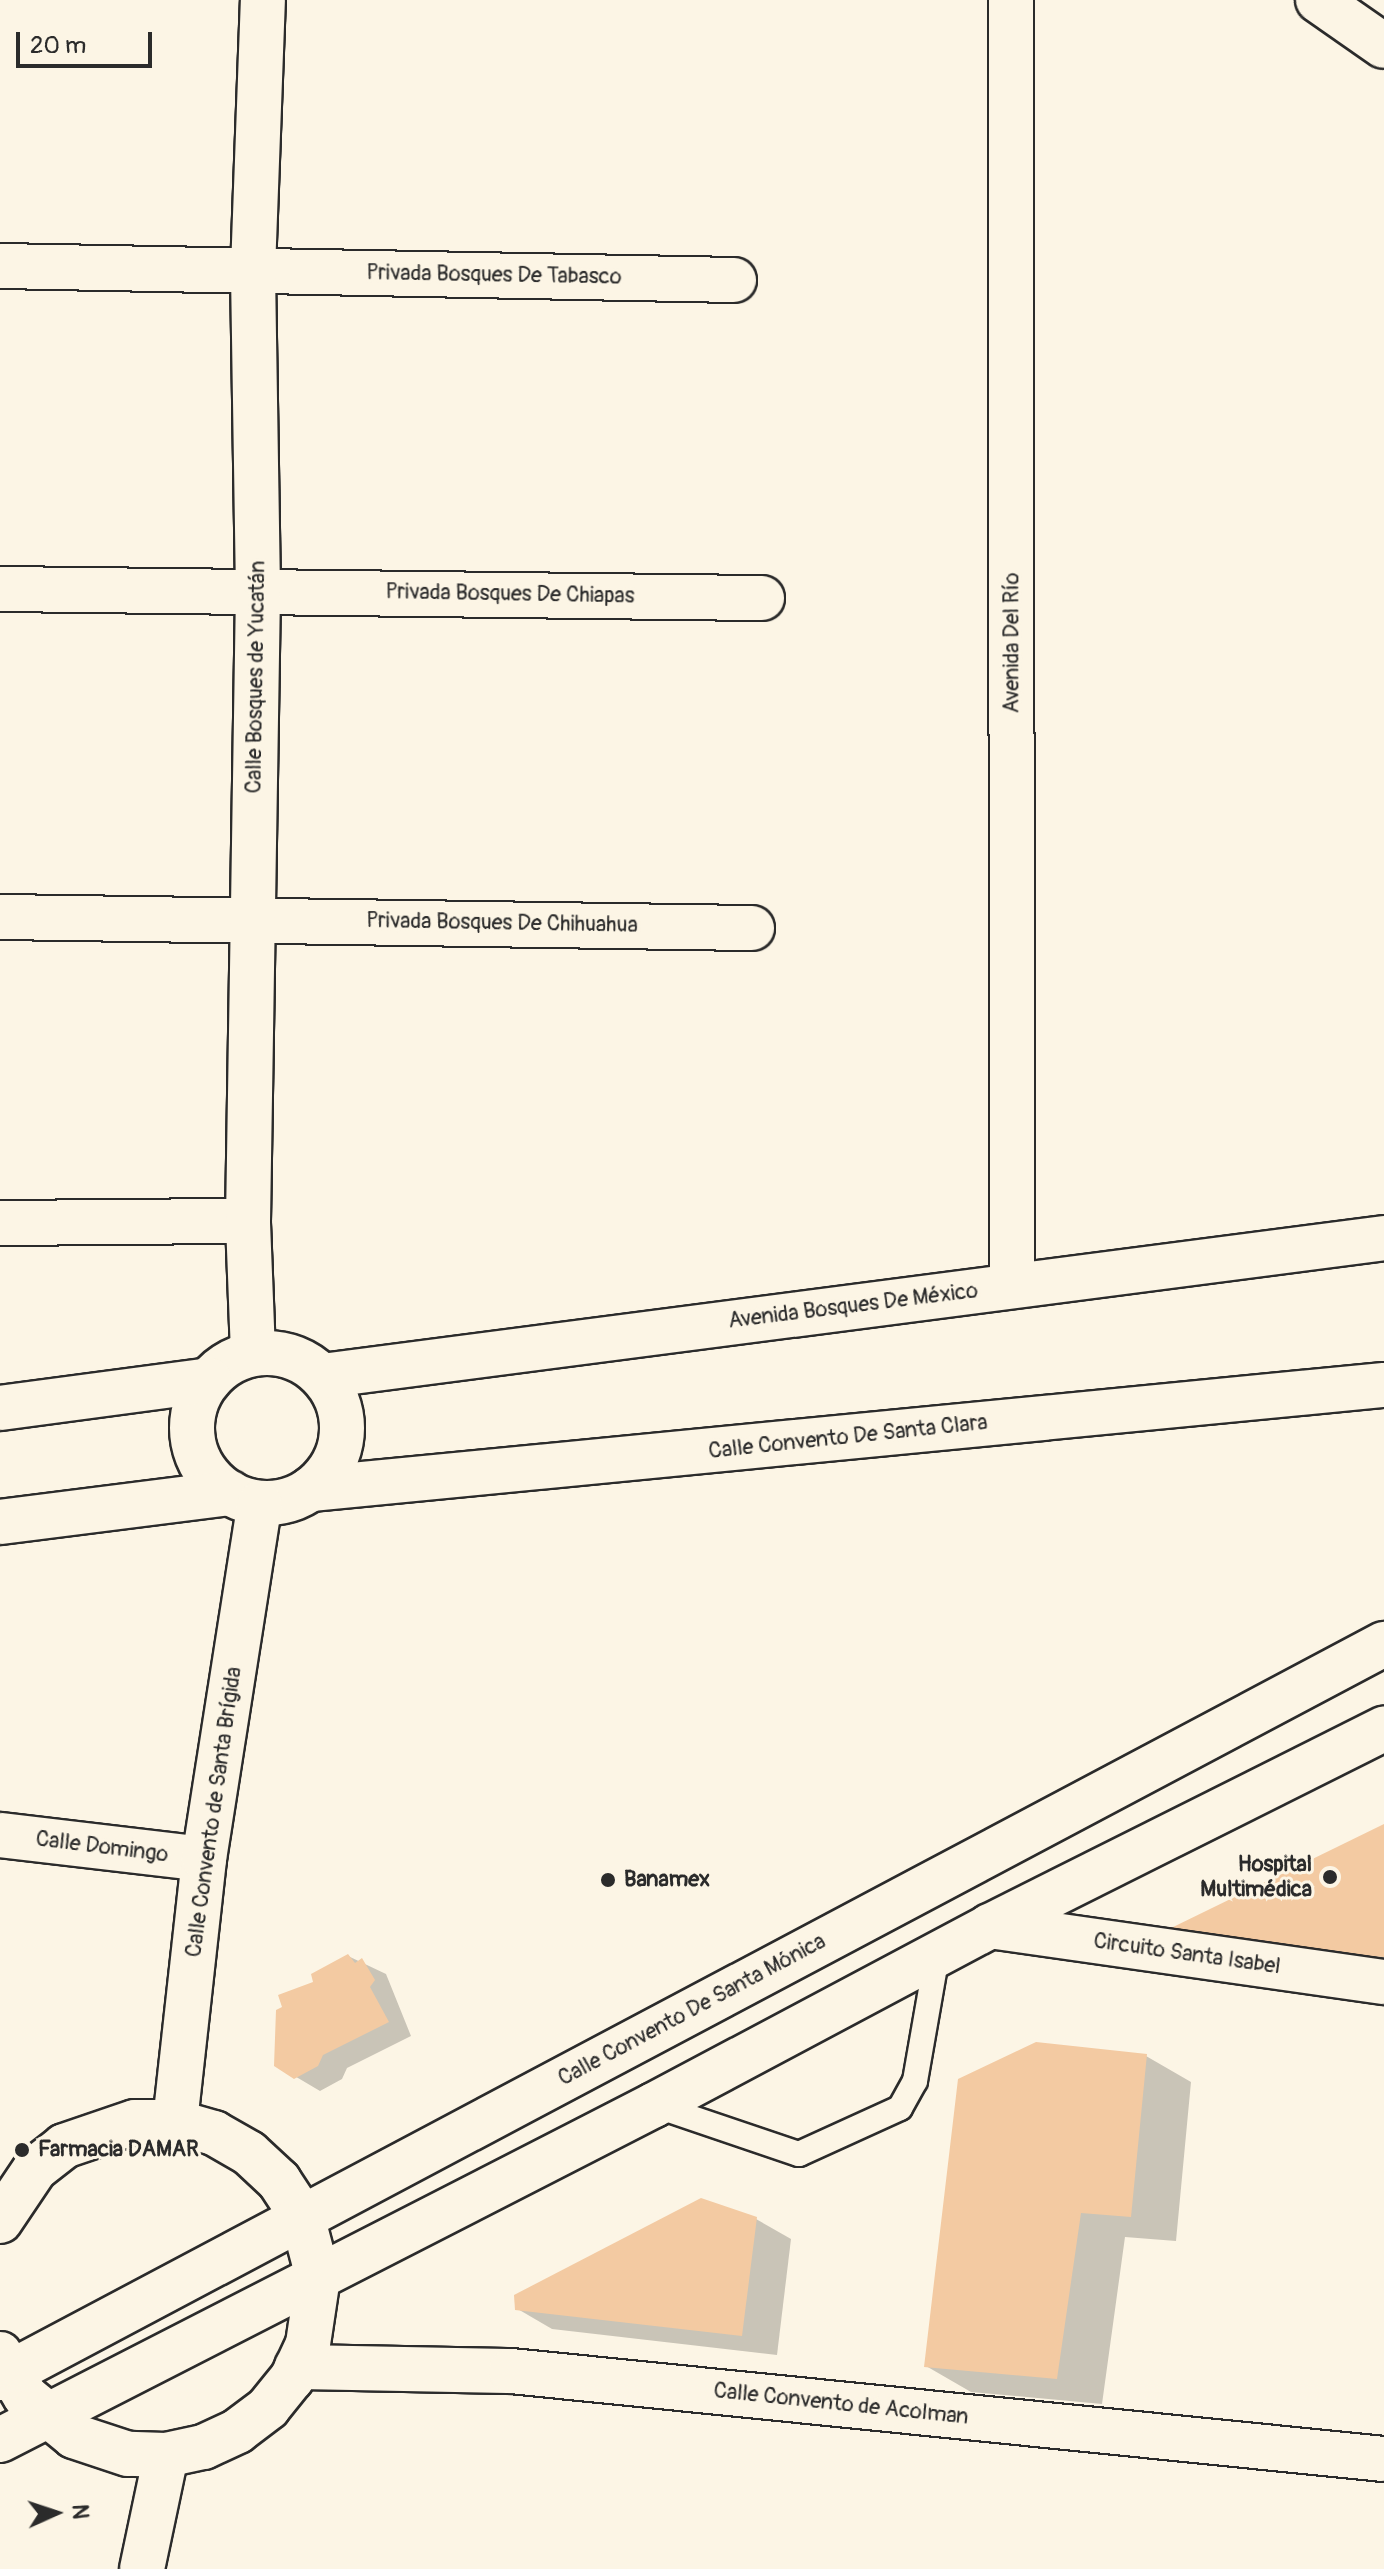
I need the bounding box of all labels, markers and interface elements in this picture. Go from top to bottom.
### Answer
scale bar [20,16,156,66]
text: 20 m [30,31,86,60]
street label: Privada Bosques De Tabasco [366,260,622,290]
street label: Calle Bosques de Yucatán [241,560,271,794]
street label: Avenida Del Río [999,573,1025,713]
street label: Privada Bosques De Chiapas [385,579,635,609]
street label: Privada Bosques De Chihuahua [366,907,638,939]
street label: Avenida Bosques De México [727,1278,979,1334]
street label: Calle Convento De Santa Clara [707,1409,989,1465]
street label: Calle Convento de Santa Brígida [181,1665,247,1959]
street label: Calle Domingo [34,1826,170,1868]
place label: Hospital Multimédica [1200,1851,1312,1902]
marker: Hospital Multimédica [1319,1866,1341,1888]
place label: Banamex [624,1867,710,1893]
marker: Banamex [599,1871,617,1889]
street label: Calle Convento De Santa Mónica [554,1928,830,2092]
street label: Circuito Santa Isabel [1092,1928,1282,1980]
place label: Farmacia DAMAR [38,2137,199,2163]
marker: Farmacia DAMAR [13,2141,31,2159]
street label: Calle Convento de Acolman [712,2377,970,2431]
north arrow [16,2473,96,2553]
text: N [66,2504,94,2520]

